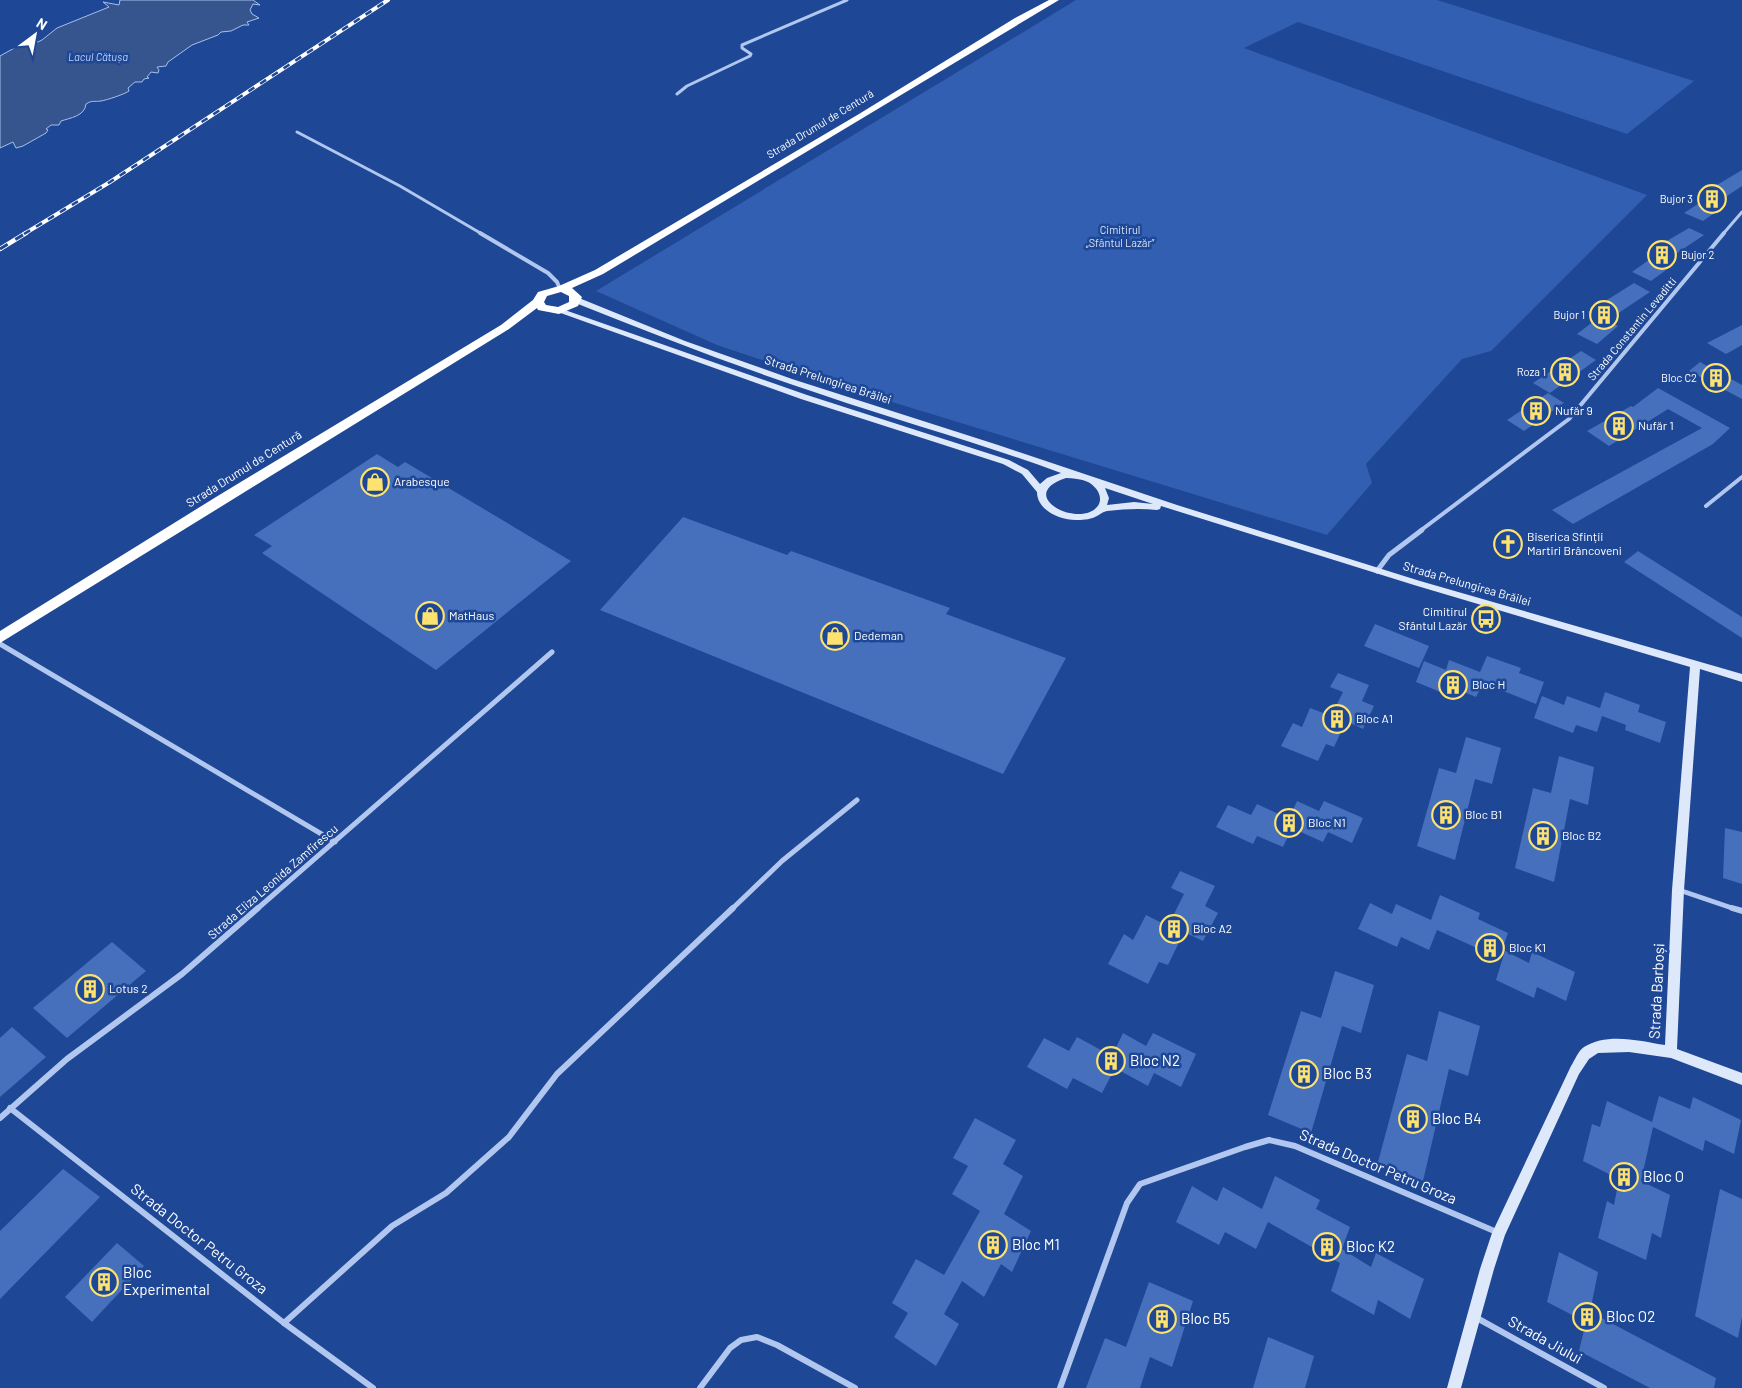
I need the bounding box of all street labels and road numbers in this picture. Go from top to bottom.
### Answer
street label: Strada Drumul de Centură [764,87,876,161]
street label: Strada Constantin Levaditti [1585,274,1679,383]
street label: Strada Prelungirea Brăilei [763,352,893,406]
street label: Strada Drumul de Centură [183,427,304,509]
street label: Strada Prelungirea Brăilei [1402,558,1533,608]
street label: Strada Eliza Leonida Zamfirescu [205,821,340,941]
street label: Strada Barboși [1645,943,1668,1039]
street label: Strada Doctor Petru Groza [1297,1125,1460,1207]
street label: Strada Doctor Petru Groza [128,1179,272,1297]
street label: Strada Jiului [1505,1311,1586,1367]

